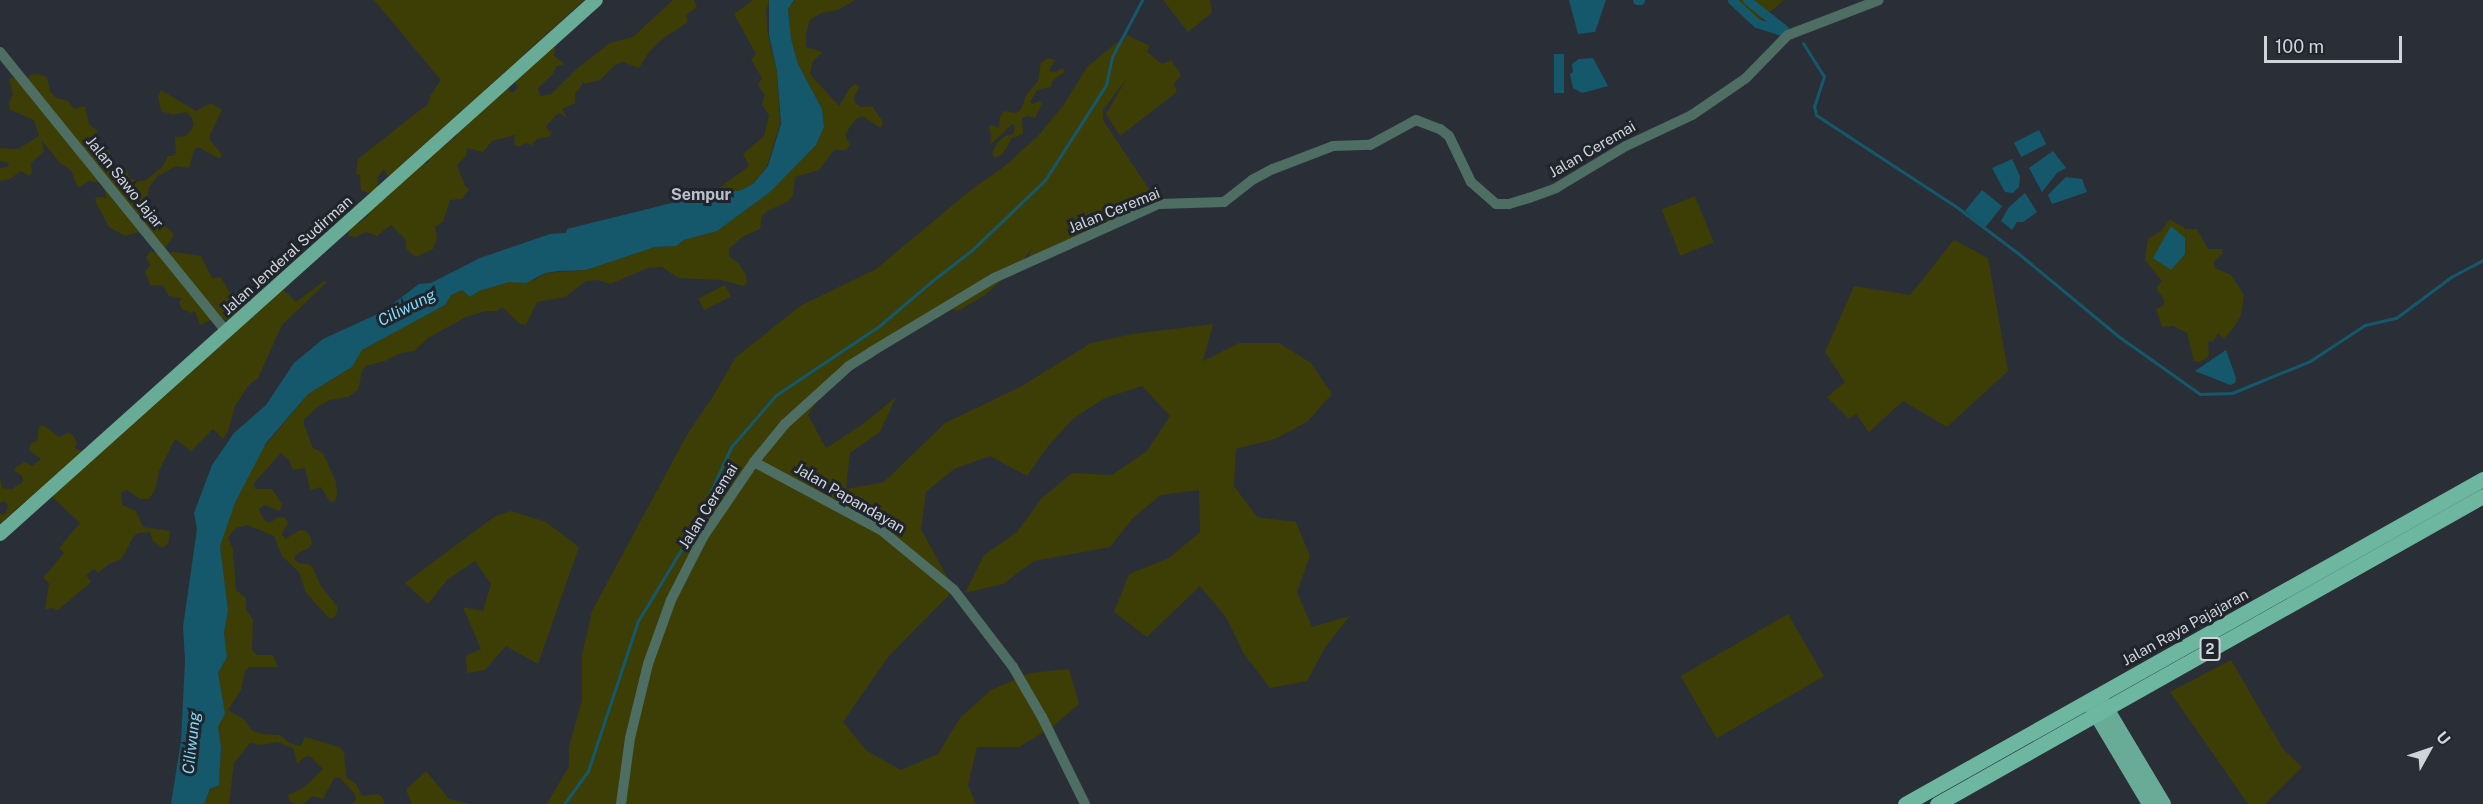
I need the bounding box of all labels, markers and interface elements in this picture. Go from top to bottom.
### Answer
scale bar [2267,24,2405,62]
text: 100 m [2275,36,2324,57]
street label: Jalan Ceremai [1545,117,1639,181]
street label: Jalan Sawo Jajar [82,132,168,232]
street label: Jalan Ceremai [1066,183,1162,237]
district label: Sempur [671,185,731,205]
street label: Jalan Jenderal Sudirman [218,192,356,318]
water label: Ciliwung [375,285,439,331]
street label: Jalan Papandayan [792,459,908,537]
street label: Jalan Ceremai [675,460,741,552]
street label: Jalan Raya Pajajaran [2119,585,2251,669]
road number: 2 [2200,638,2220,660]
water label: Ciliwung [179,711,205,775]
north arrow [2399,720,2459,780]
text: U [2432,728,2454,749]

